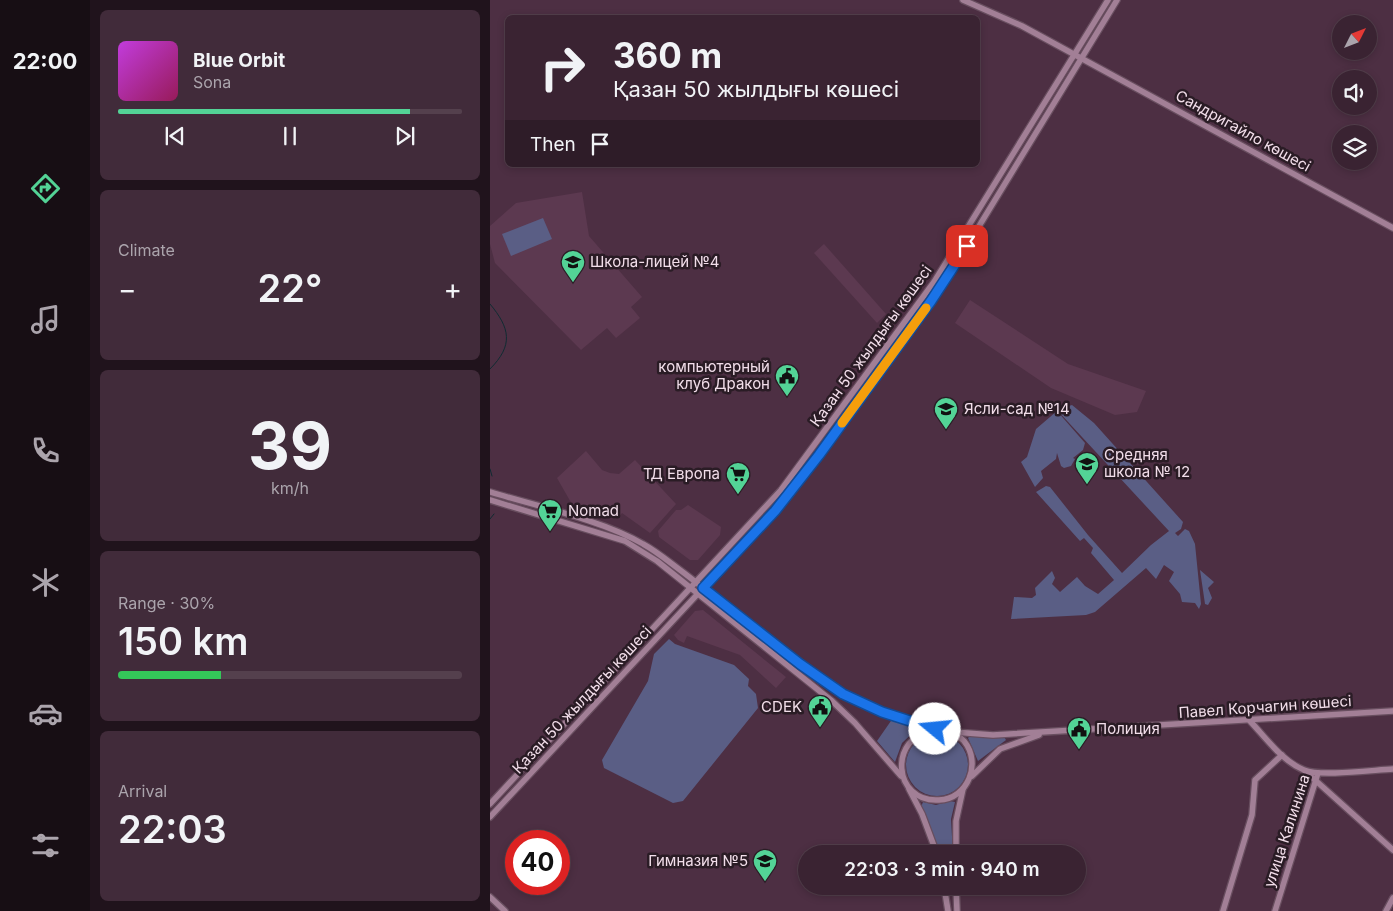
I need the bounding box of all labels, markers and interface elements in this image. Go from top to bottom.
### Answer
north arrow [1332,15,1378,60]
map controls [1332,15,1377,170]
text: 360 m [613,34,722,76]
icon: right [530,35,595,100]
text: 22:00 [13,48,77,74]
text: Blue Orbit [193,49,285,72]
button: sound [1332,70,1377,115]
text: Sona [193,72,231,92]
text: Қазан 50 жылдығы көшесі [613,76,899,102]
street label: Сандригайло көшесі [1172,86,1314,176]
icon: previous [161,122,189,150]
icon: pause [276,122,304,150]
icon: next [391,122,419,150]
button: layers [1332,125,1377,170]
icon: arrive [586,130,614,158]
text: Then [530,133,576,156]
icon: directions [28,171,63,206]
pin [946,225,988,267]
icon: arrive [953,232,981,260]
text: Climate [118,240,175,260]
school or university icon: Школа-лицей №4 [560,249,586,283]
place label: Школа-лицей №4 [590,252,719,271]
street label: Қазан 50 жылдығы көшесі [806,261,936,430]
text: 22° [258,265,322,311]
text: − [118,272,137,306]
text: + [443,272,462,306]
icon: music [28,302,63,337]
place label: компьютерный клуб Дракон [658,357,770,393]
public building icon: компьютерный клуб Дракон [774,363,800,397]
school or university icon: Ясли-сад №14 [933,396,959,430]
place label: Ясли-сад №14 [964,399,1070,418]
text: 39 [248,406,332,485]
icon: phone [28,433,63,468]
place label: Средняя школа № 12 [1104,445,1190,481]
school or university icon: Средняя школа № 12 [1074,451,1100,485]
supermarket icon: ТД Европа [725,461,751,495]
place label: ТД Европа [643,464,720,483]
text: km/h [271,478,309,498]
supermarket icon: Nomad [537,498,563,532]
place label: Nomad [568,501,619,520]
icon: climate [28,565,63,600]
text: Range · 30% [118,593,215,613]
text: 150 km [118,618,248,664]
street label: Қазан 50 жылдығы көшесі [508,622,655,777]
street label: Павел Корчагин көшесі [1178,691,1352,722]
public building icon: CDEK [807,694,833,728]
icon: car [28,696,63,731]
place label: CDEK [761,697,802,716]
position arrow [908,702,960,754]
public building icon: Полиция [1066,716,1092,750]
place label: Полиция [1096,719,1160,738]
street label: улица Калинина [1259,772,1314,890]
text: Arrival [118,781,167,801]
text: 22:03 [118,806,227,852]
icon: filters [28,828,63,863]
speed limit sign: 40 [505,830,570,895]
school or university icon: Гимназия №5 [752,848,778,882]
place label: Гимназия №5 [648,851,748,870]
text: 22:03 · 3 min · 940 m [844,858,1040,881]

